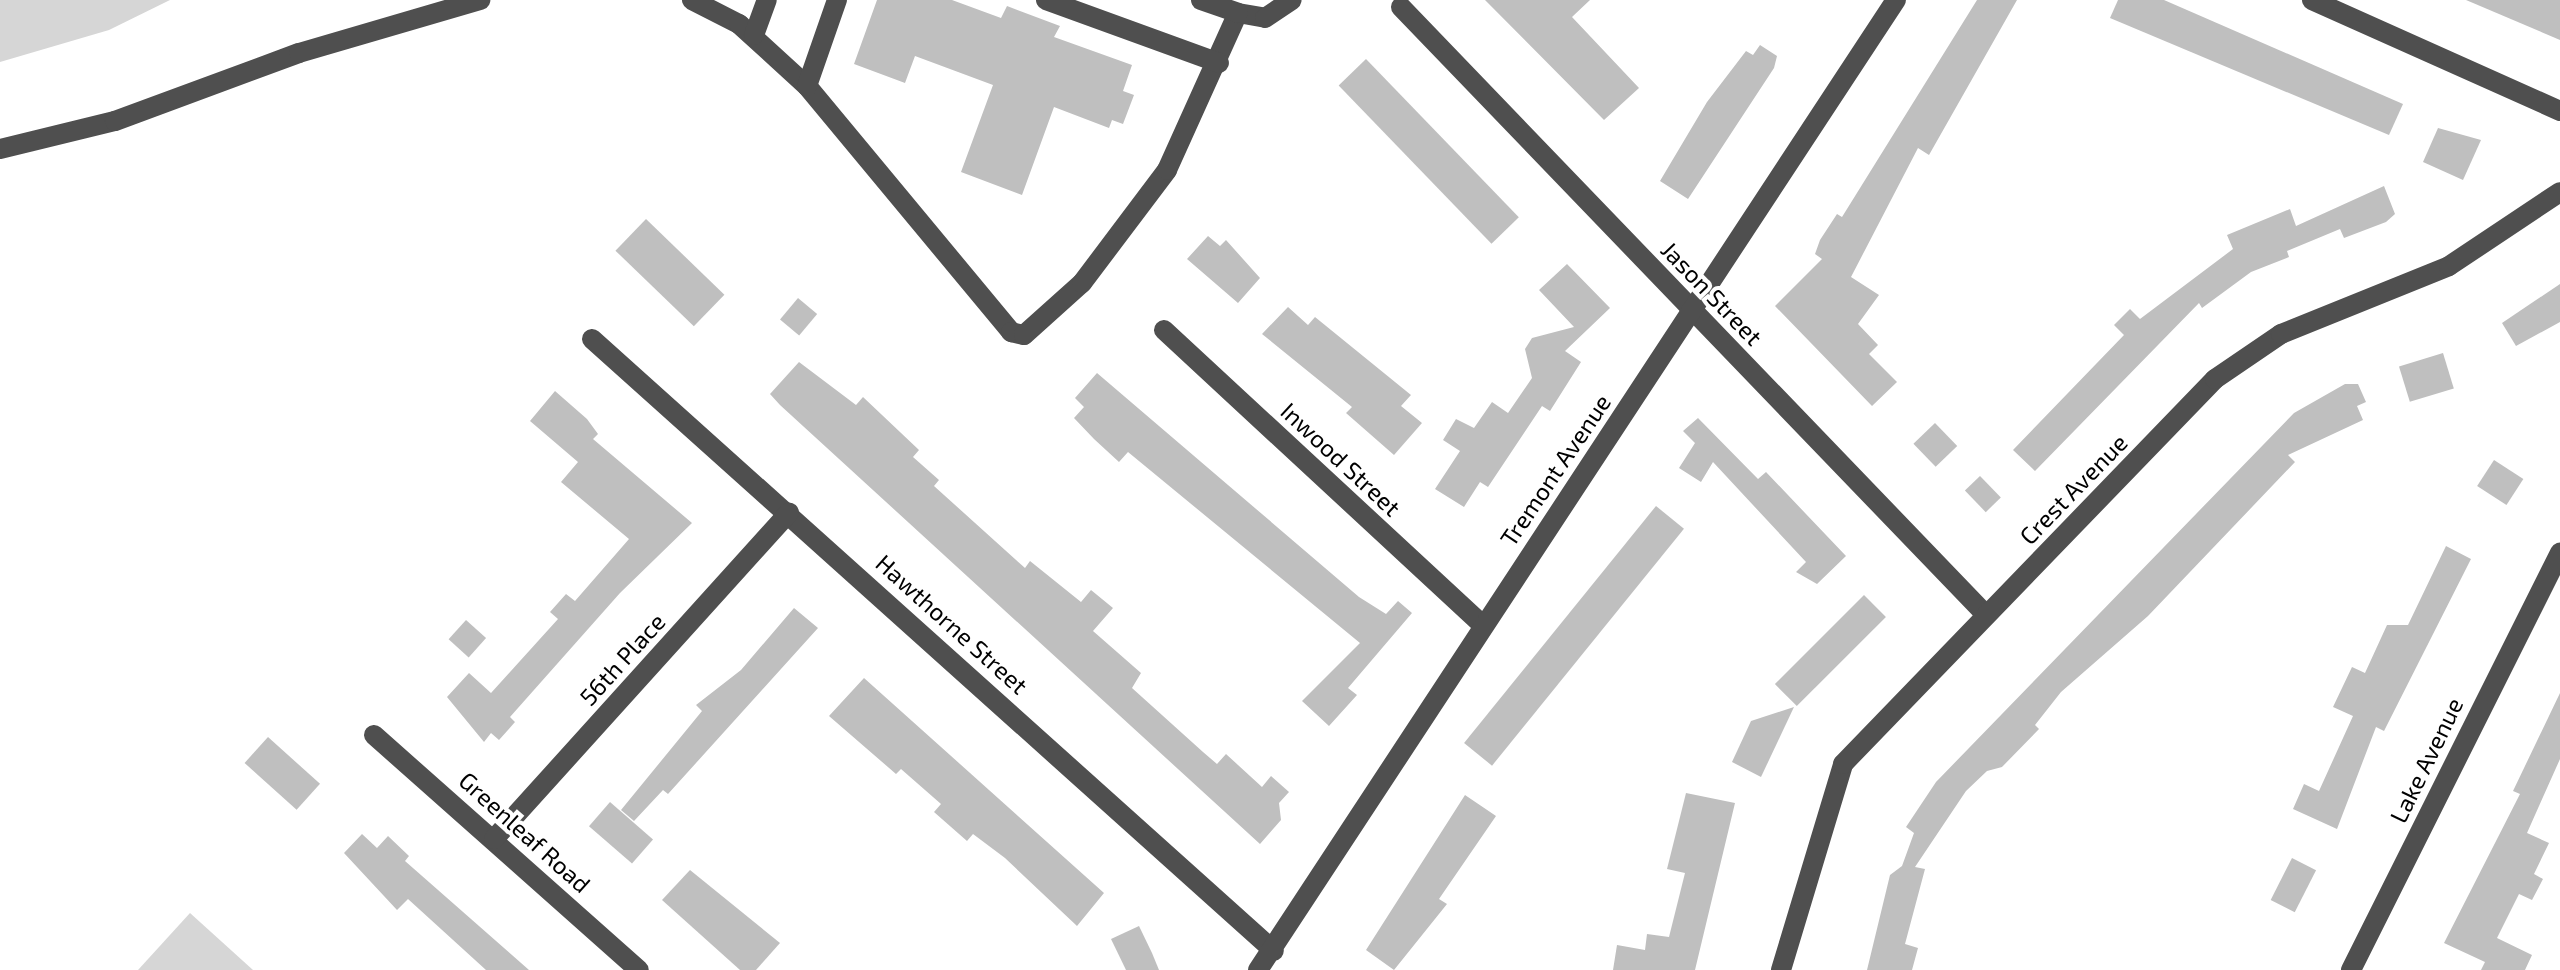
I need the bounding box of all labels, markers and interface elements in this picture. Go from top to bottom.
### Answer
street label: Jason Street [1655,235,1769,351]
street label: Tremont Avenue [1493,388,1617,552]
street label: Inwood Street [1275,396,1407,522]
street label: Crest Avenue [2013,428,2133,550]
street label: Hawthorne Street [870,548,1034,700]
street label: 56th Place [573,607,671,711]
street label: Lake Avenue [2383,693,2469,827]
street label: Greenleaf Road [453,765,597,899]

